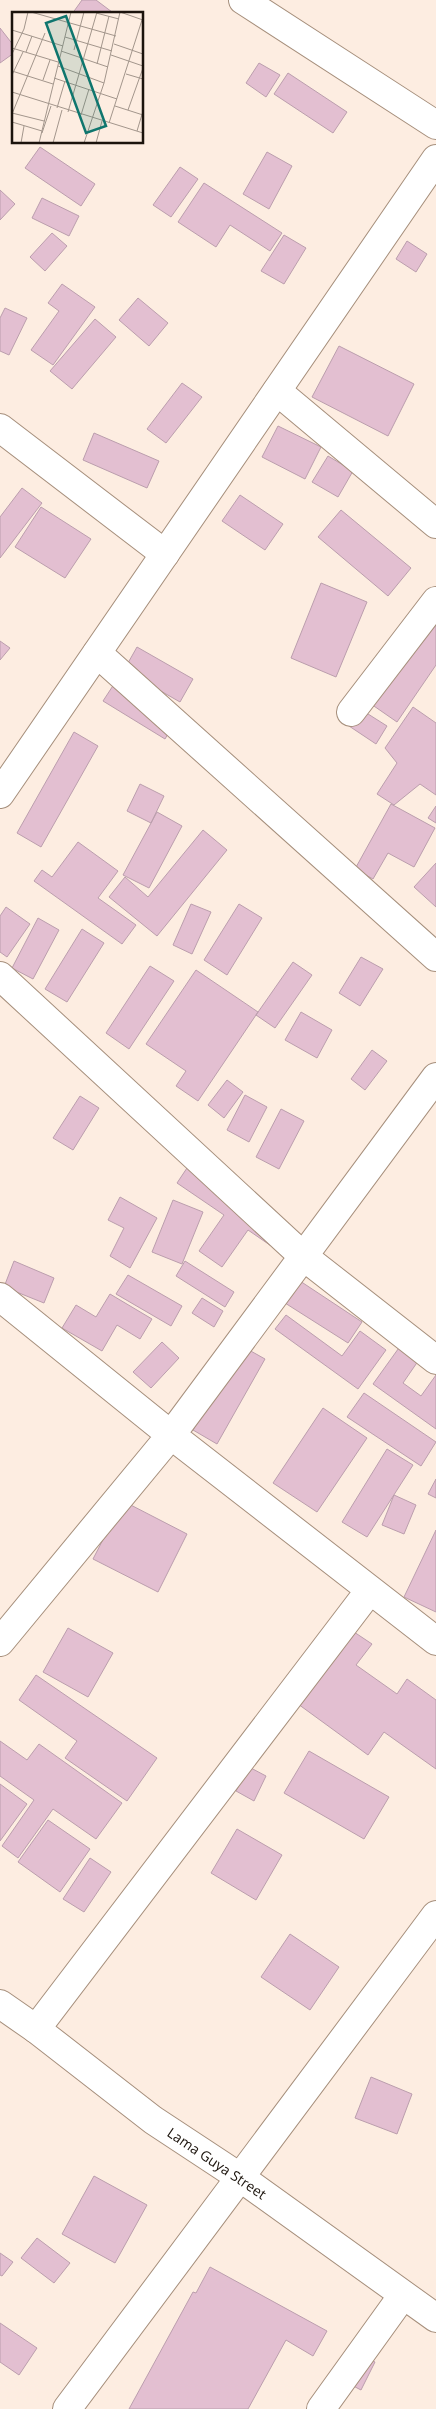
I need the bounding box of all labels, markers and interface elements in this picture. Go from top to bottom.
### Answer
inset map [12,12,144,144]
street label: Lama Guya Street [164,2123,270,2203]

